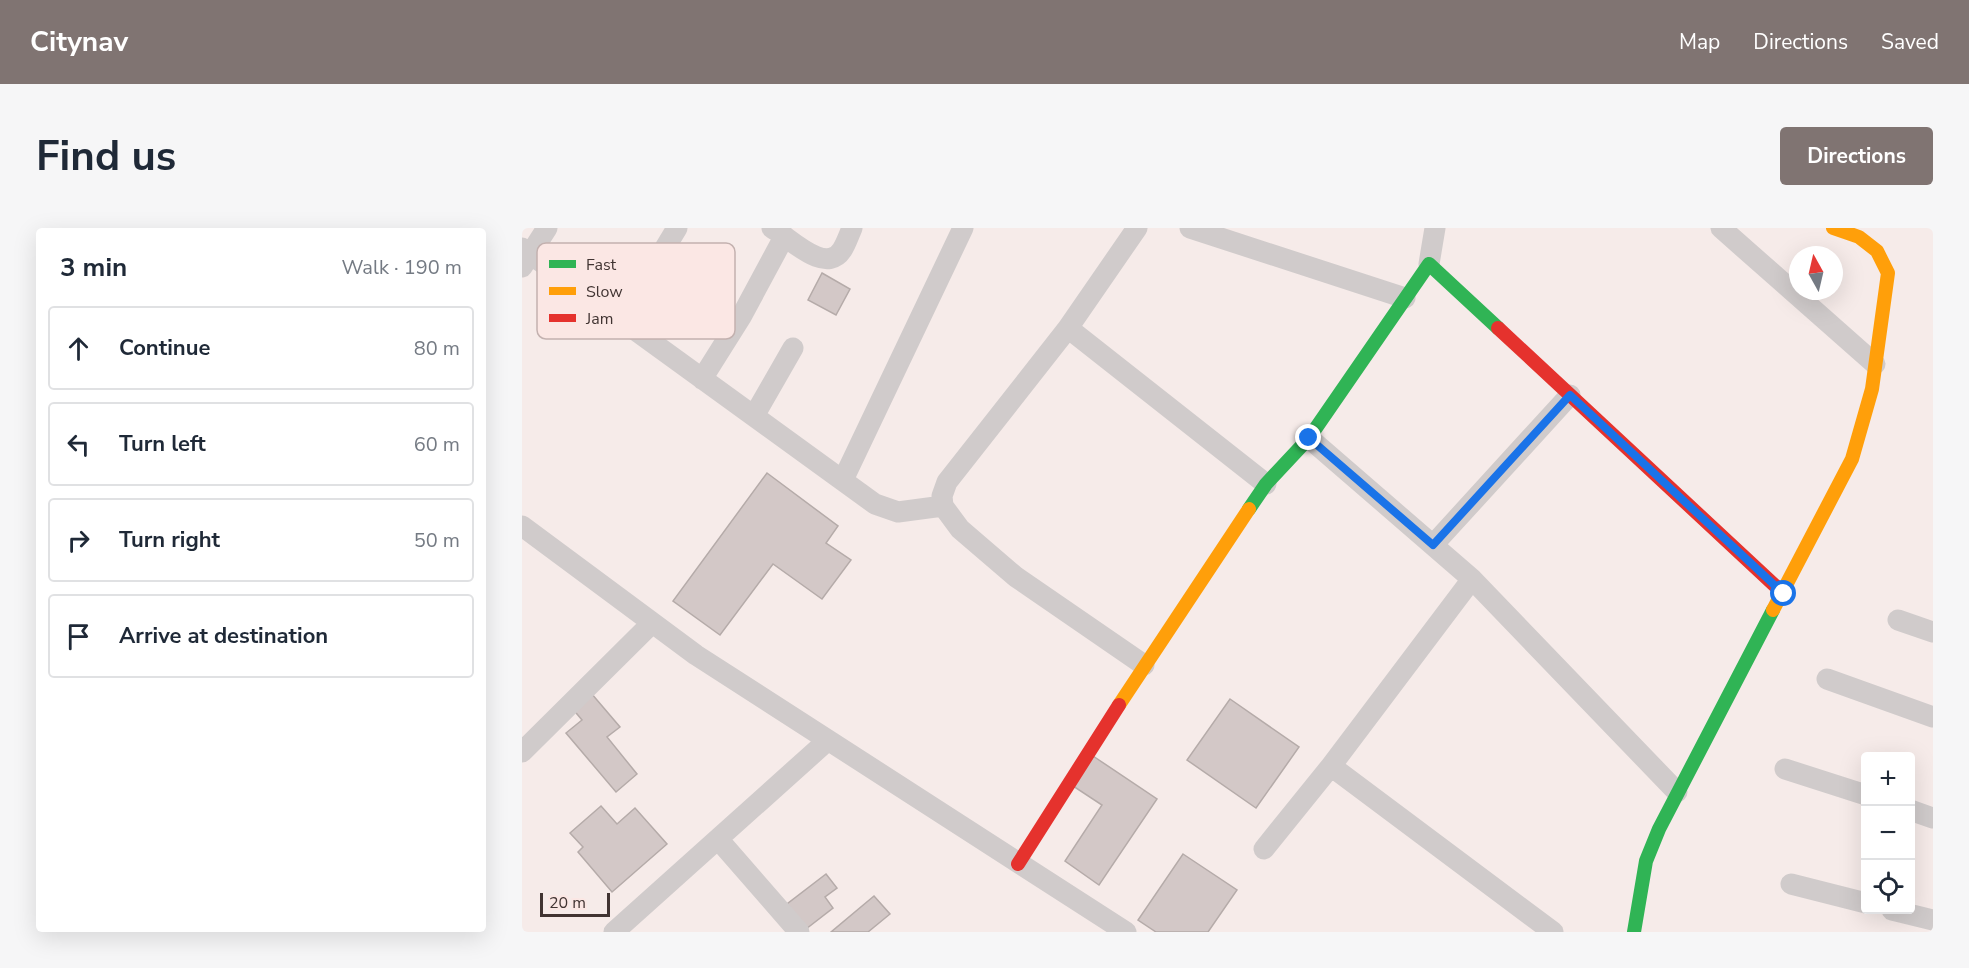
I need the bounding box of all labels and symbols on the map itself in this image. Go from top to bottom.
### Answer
legend [537,243,735,339]
north arrow [1789,246,1843,300]
text: Fast [586,254,617,276]
text: Slow [586,281,623,303]
text: Jam [585,308,613,330]
route end [1295,424,1321,450]
route start [1770,580,1796,606]
scale bar [540,890,610,918]

